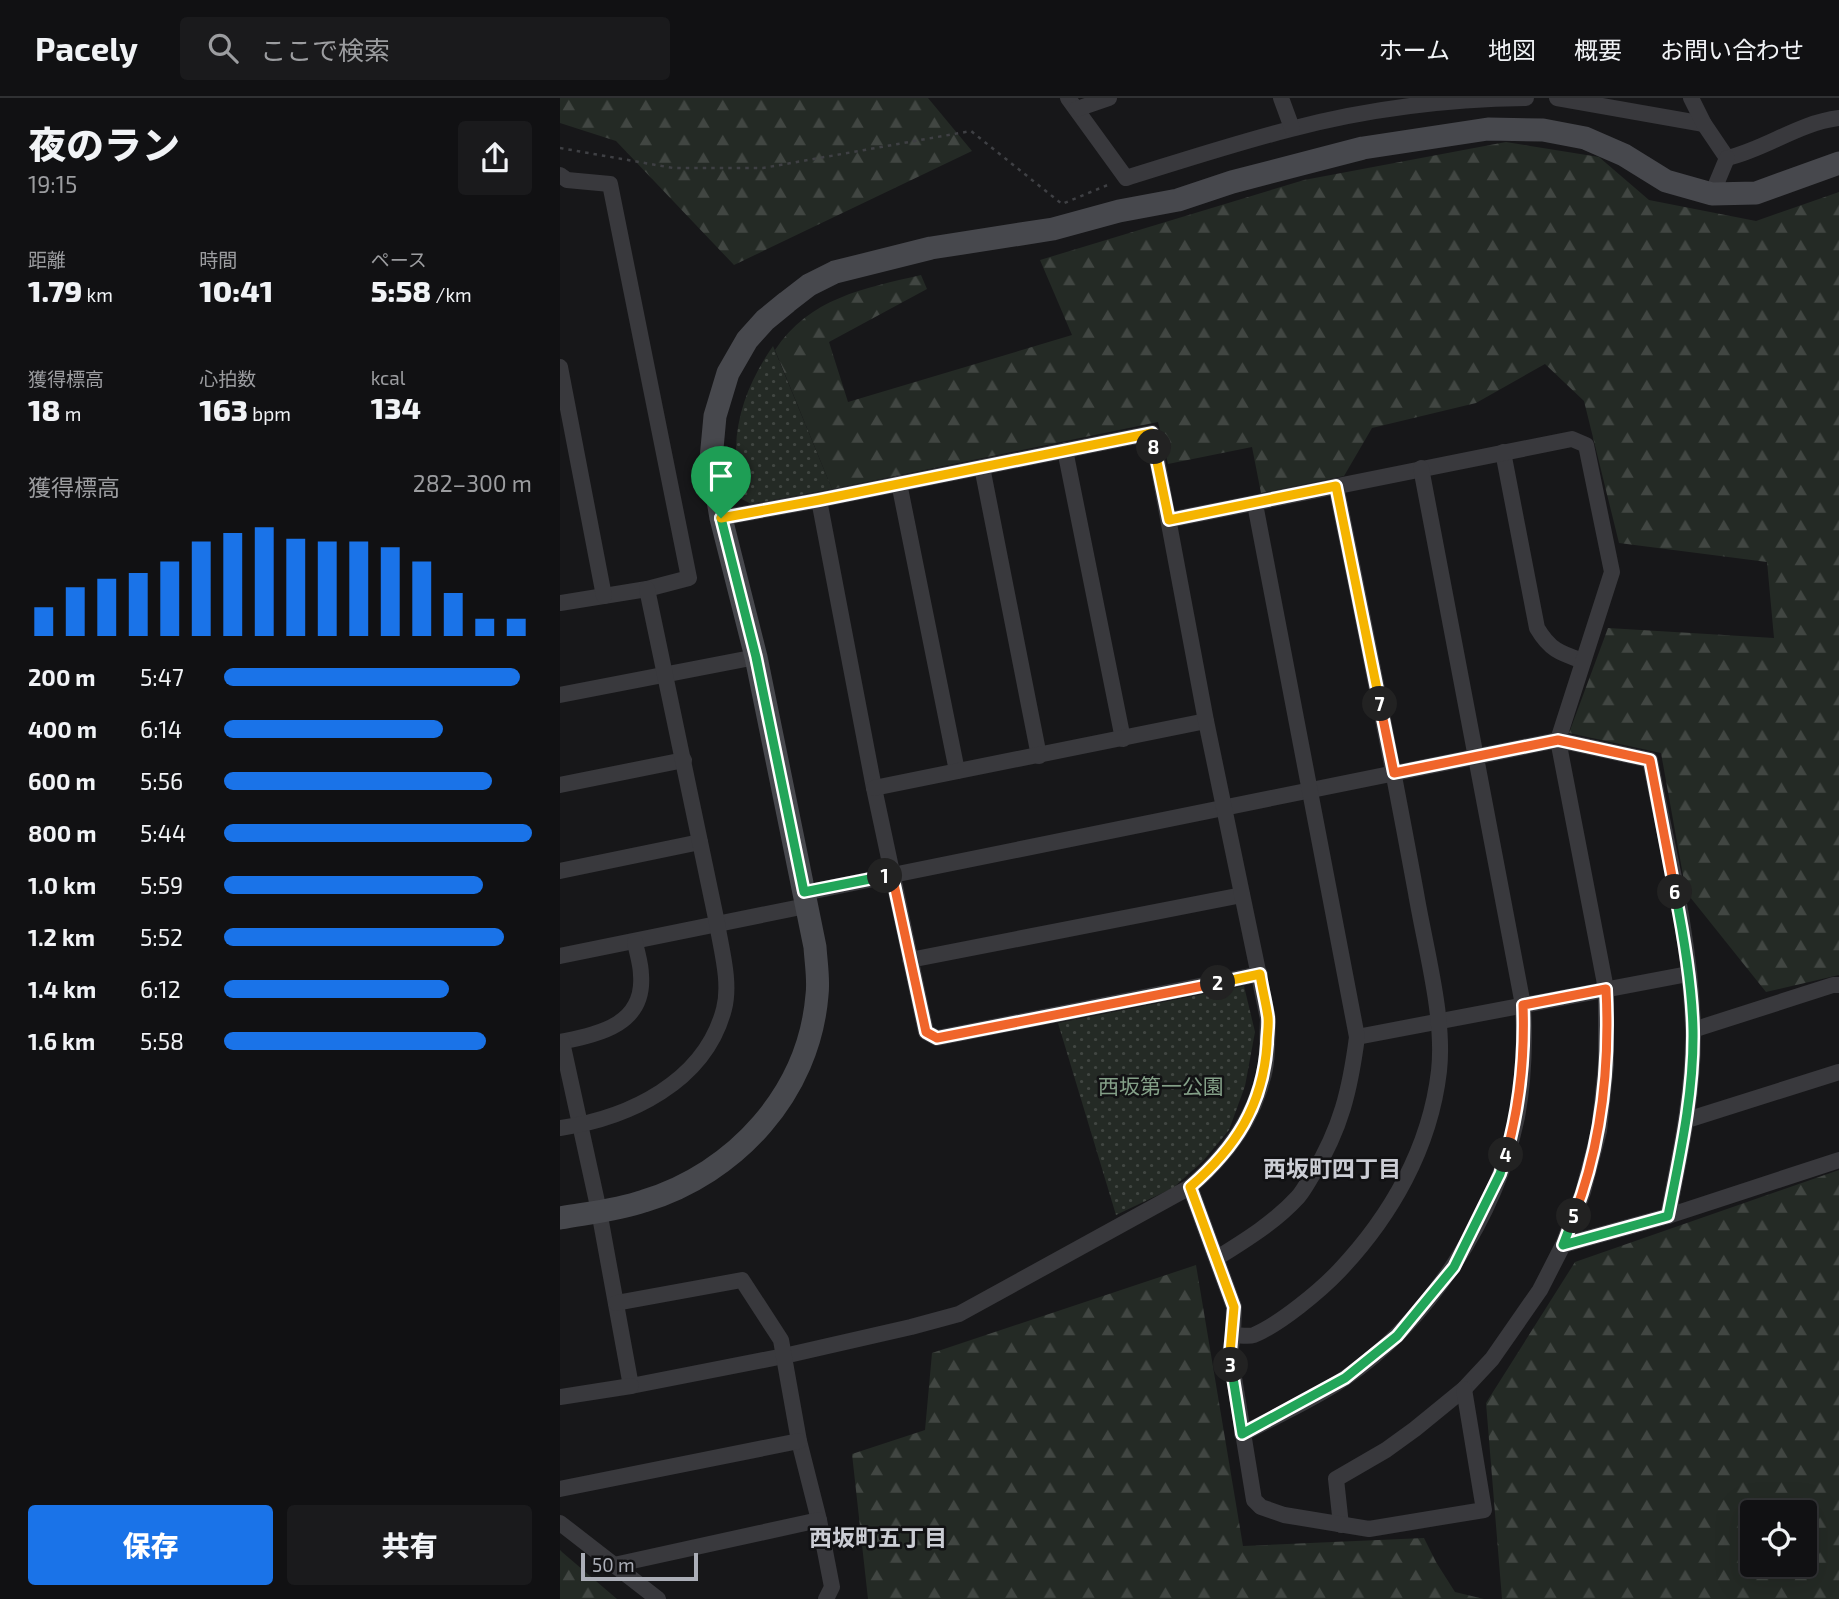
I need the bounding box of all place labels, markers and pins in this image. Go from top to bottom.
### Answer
pin: 8 [1136,430,1172,464]
pin [691,446,751,518]
pin: 7 [1362,686,1398,722]
pin: 1 [868,858,902,894]
pin: 6 [1658,874,1692,910]
pin: 2 [1200,966,1236,1001]
pin: 4 [1488,1138,1524,1172]
pin: 5 [1556,1198,1592,1234]
pin: 3 [1214,1348,1248,1382]

